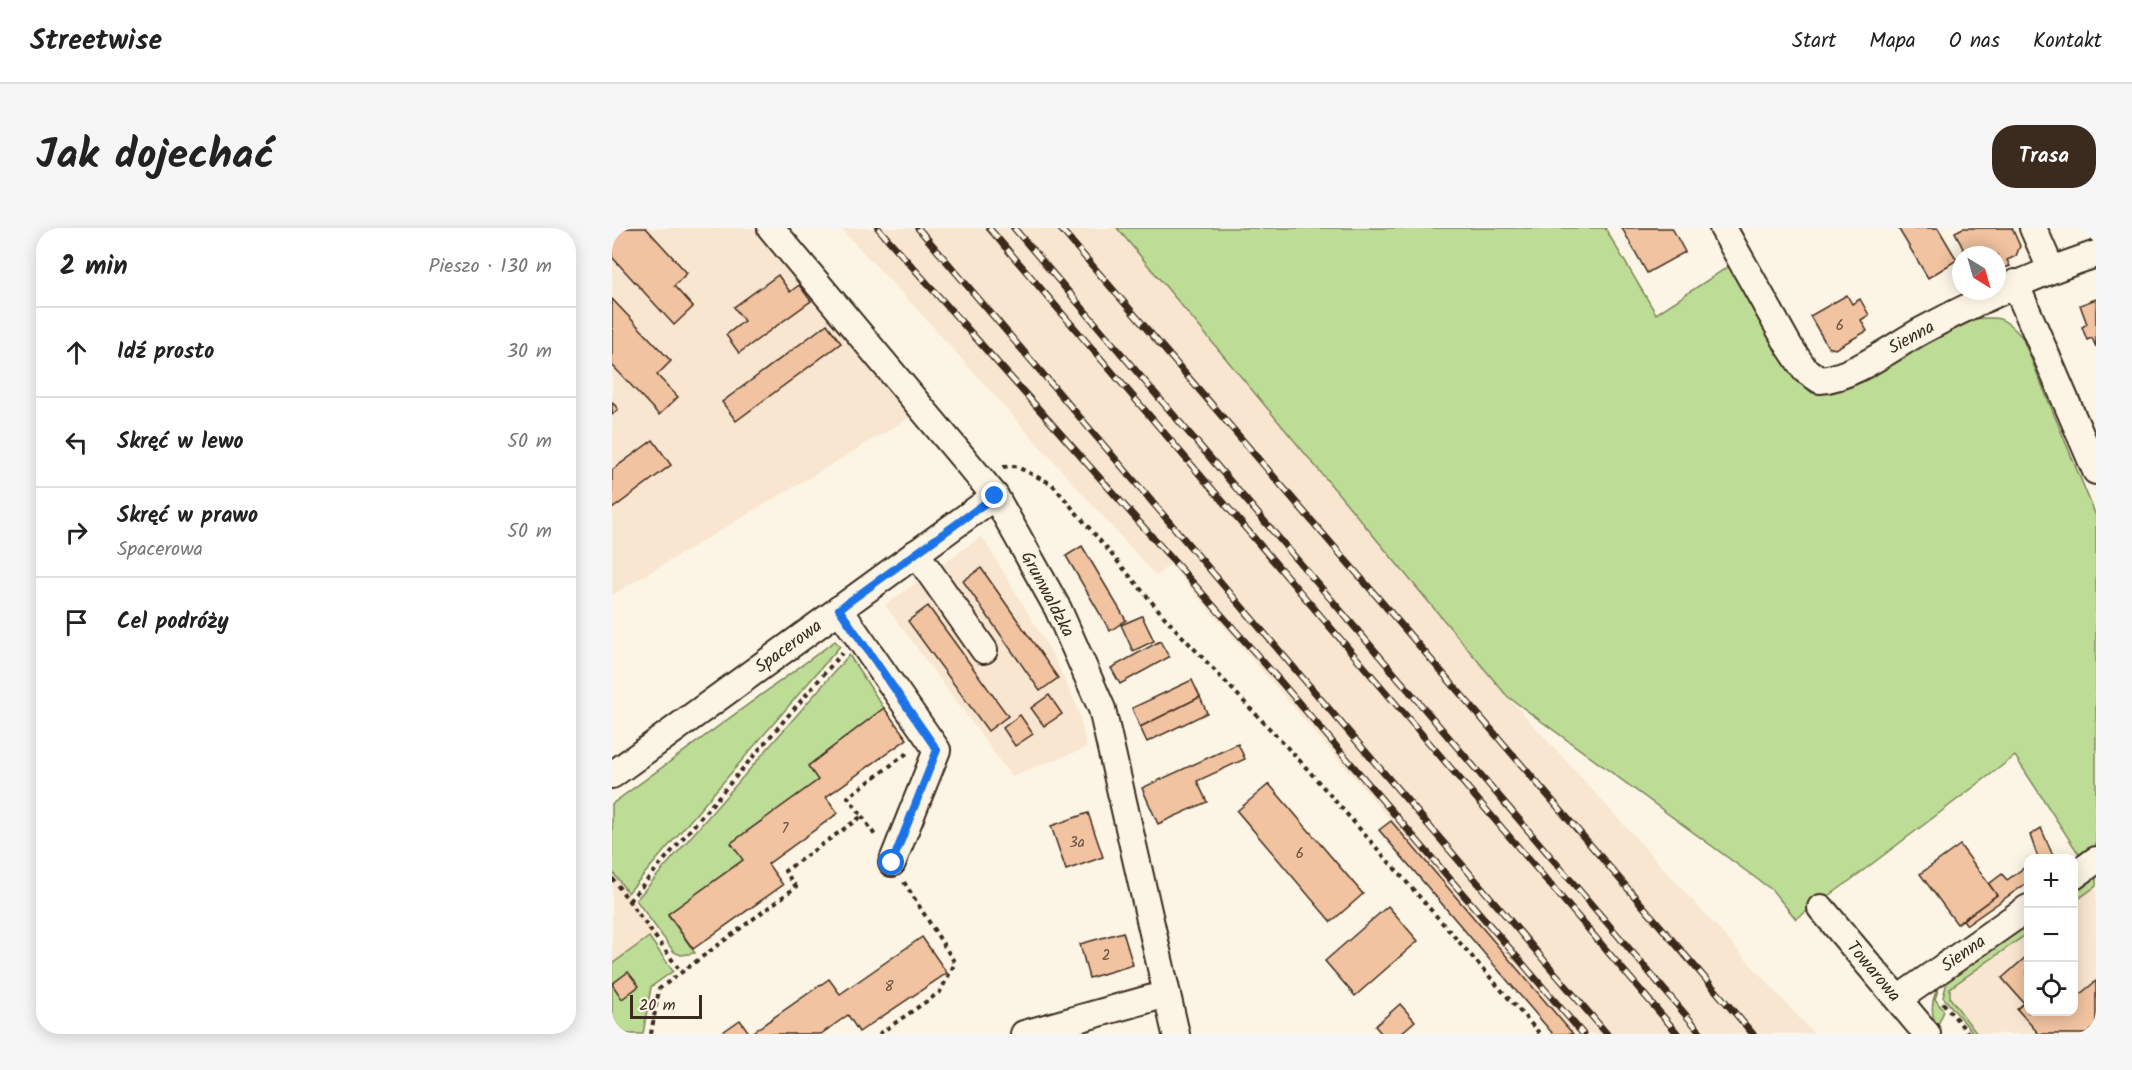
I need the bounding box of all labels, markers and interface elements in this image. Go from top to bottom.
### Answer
text: Streetwise [30,19,162,64]
text: Start [1792,25,1836,58]
text: Mapa [1869,25,1916,58]
text: O nas [1949,25,2000,58]
text: Kontakt [2033,25,2102,58]
text: Jak dojechać [36,123,274,190]
button: Trasa [1992,125,2096,188]
text: 2 min [60,246,128,288]
north arrow [1952,246,2006,300]
text: Pieszo · 130 m [429,251,552,283]
house number: 6 [1836,314,1844,338]
street label: Sienna [1883,314,1940,363]
text: Idź prosto [117,335,214,370]
icon: ahead [60,336,93,369]
text: 30 m [507,336,552,368]
text: Skręć w lewo [117,425,244,460]
icon: left [60,426,93,459]
text: 50 m [507,426,552,458]
route end [981,482,1007,508]
text: Skręć w prawo [117,499,258,534]
icon: right [60,516,93,549]
text: 50 m [507,516,552,548]
text: Spacerowa [117,534,203,566]
street label: Grunwaldzka [1012,546,1082,643]
text: Cel podróży [117,605,229,640]
icon: arrive [60,606,93,639]
street label: Spacerowa [749,613,829,682]
house number: 7 [782,817,790,841]
house number: 3a [1069,831,1085,855]
house number: 6 [1296,842,1304,866]
route start [878,849,904,875]
map controls [2024,854,2078,1016]
button: + [2024,854,2078,908]
button: − [2024,908,2078,962]
street label: Sienna [1935,928,1992,980]
street label: Towarowa [1838,935,1907,1009]
house number: 2 [1102,944,1110,968]
button: locate [2024,962,2078,1016]
house number: 8 [884,975,894,999]
scale bar [630,992,702,1020]
text: 20 m [639,993,675,1018]

